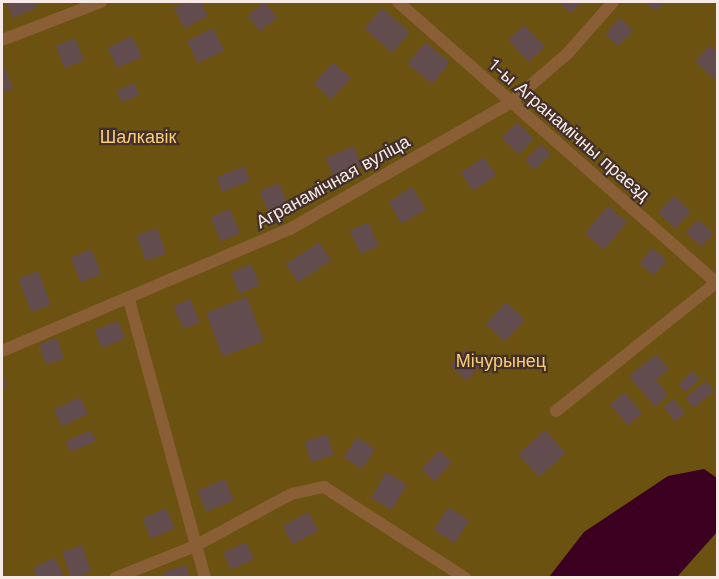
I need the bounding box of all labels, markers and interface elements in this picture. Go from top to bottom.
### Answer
street label: 1-ы Агранамічны праезд [484,54,654,206]
park label: Шалкавік [100,126,176,148]
street label: Агранамічная вуліца [252,131,414,233]
park label: Мічурынец [456,350,546,372]

